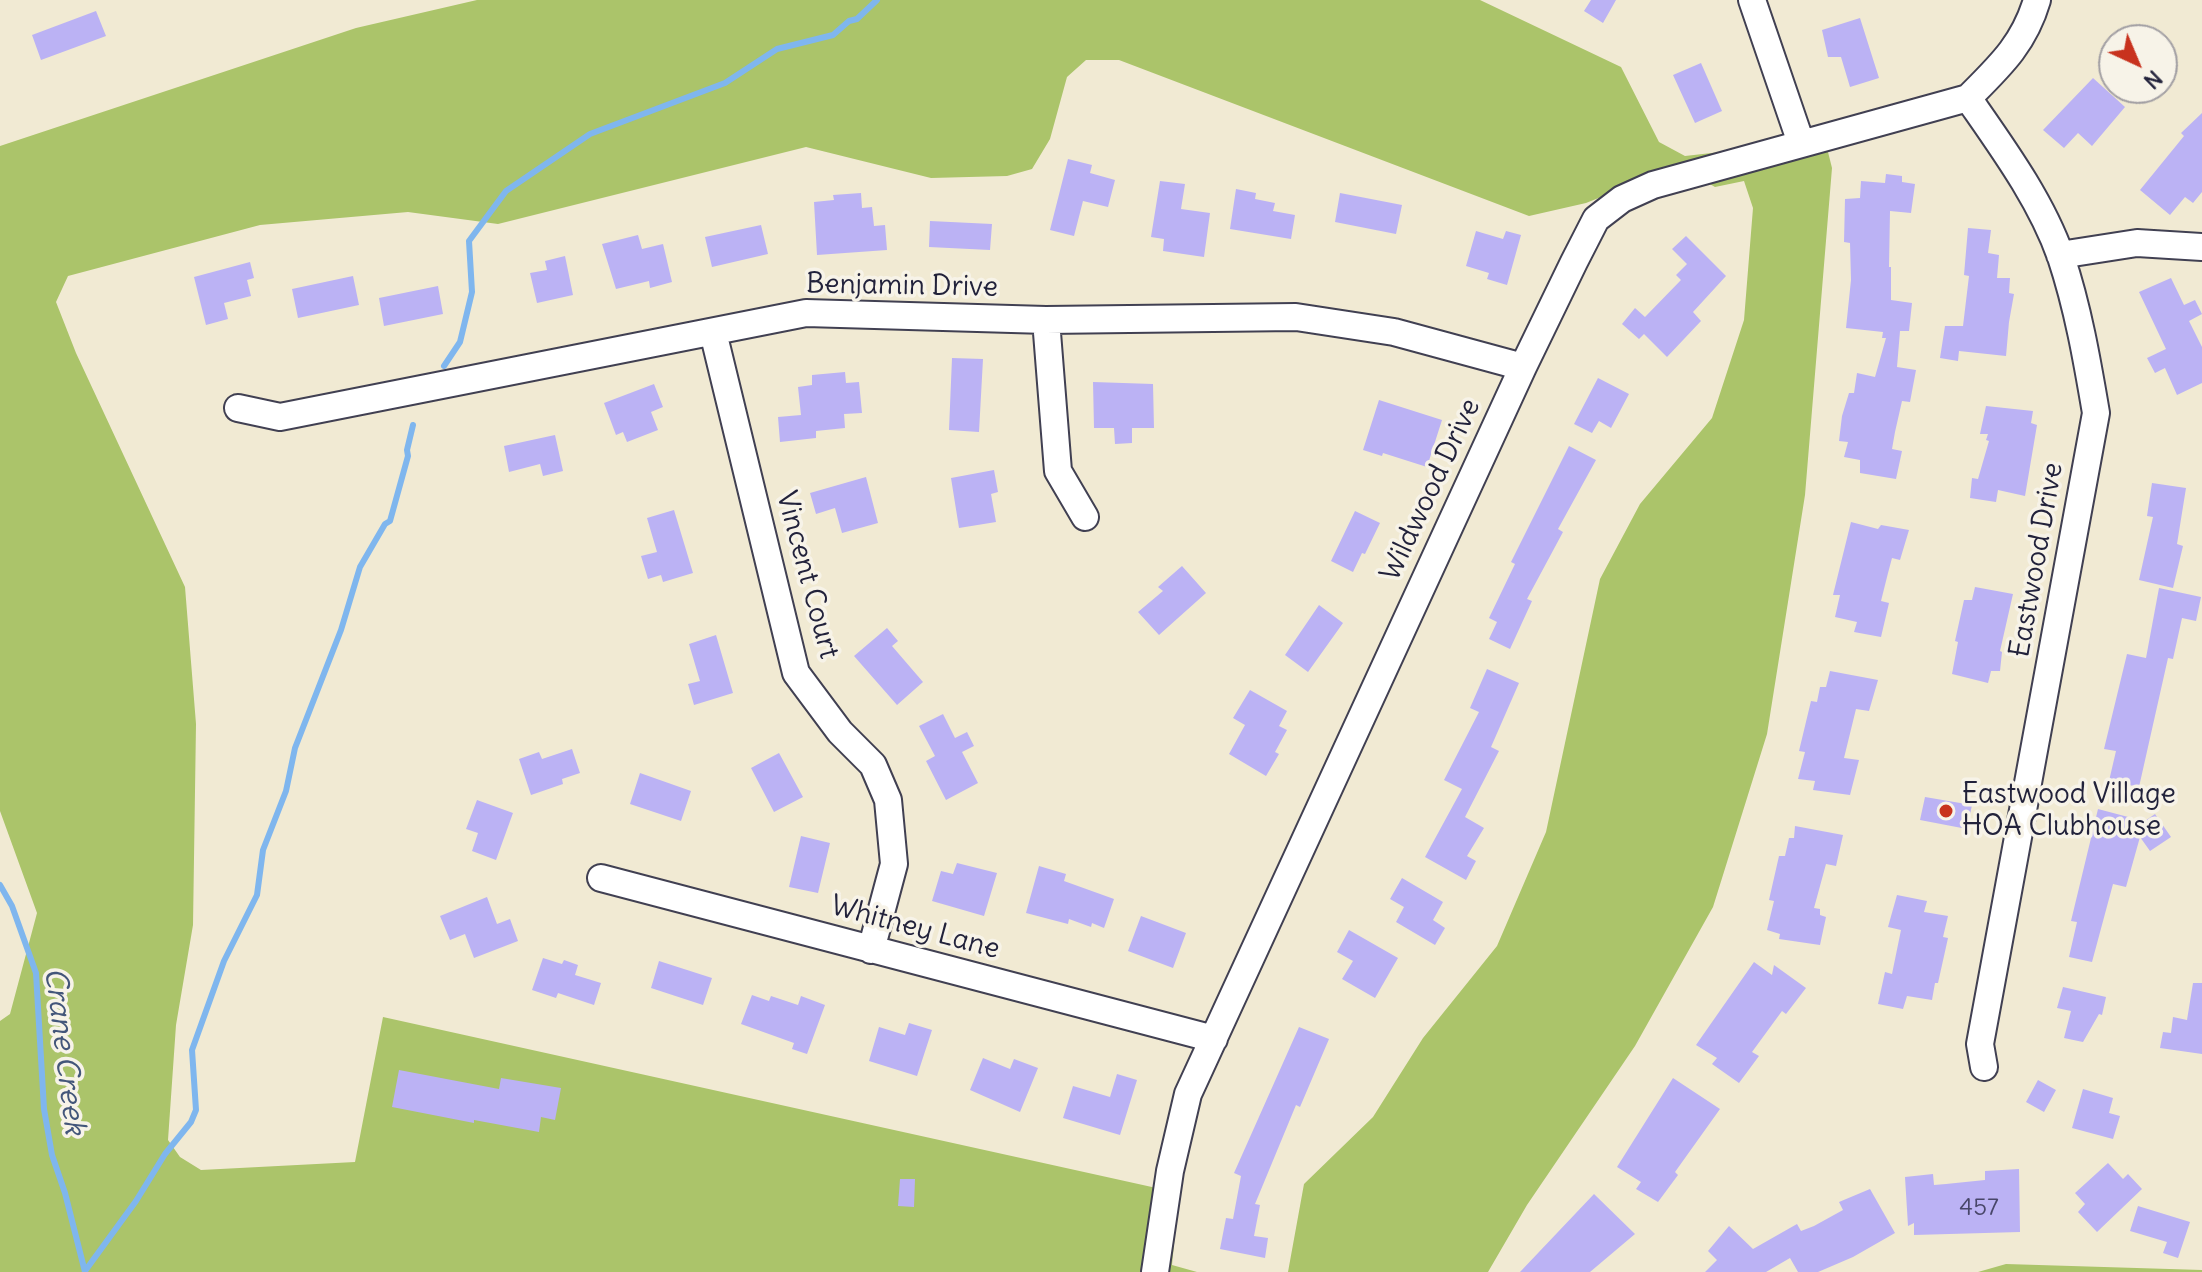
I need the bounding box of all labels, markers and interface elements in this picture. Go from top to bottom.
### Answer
north arrow [2098,24,2178,104]
text: N [2138,64,2168,95]
street label: Benjamin Drive [806,268,998,304]
street label: Wildwood Drive [1374,393,1488,587]
street label: Eastwood Drive [2003,460,2071,660]
street label: Vincent Court [769,488,845,662]
place label: Eastwood Village HOA Clubhouse [1962,778,2176,844]
marker: Eastwood Village HOA Clubhouse [1937,802,1955,820]
street label: Whitney Lane [827,889,1003,967]
water label: Crane Creek [36,966,92,1136]
house number: 457 [1959,1194,1999,1222]

